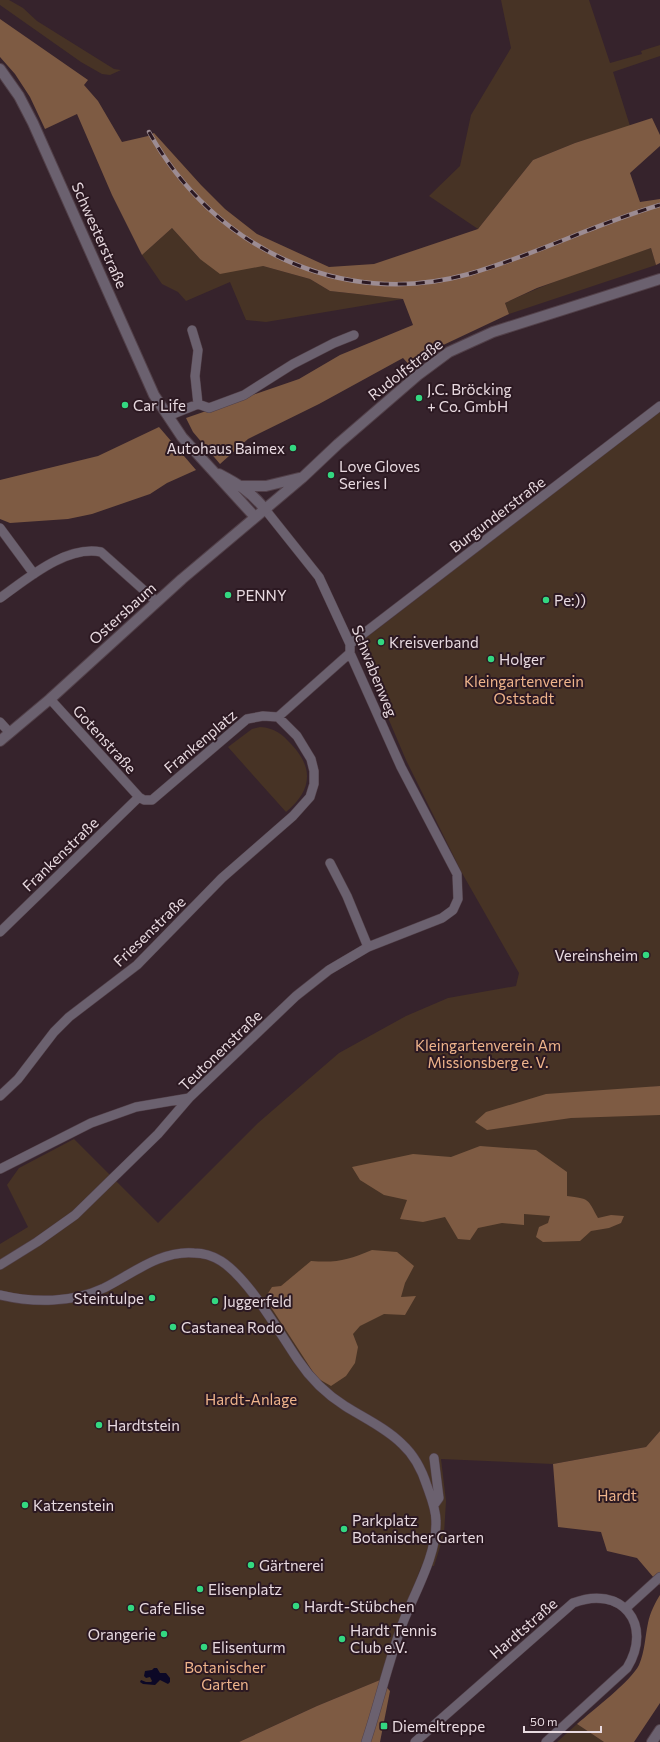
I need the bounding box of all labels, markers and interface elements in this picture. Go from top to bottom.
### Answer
street label: Schwesterstraße [69,179,132,291]
street label: Rudolfstraße [364,334,446,404]
place label: J.C. Bröcking + Co. GmbH [427,380,512,415]
marker: J.C. Bröcking + Co. GmbH [414,393,424,403]
place label: Car Life [133,396,186,414]
marker: Car Life [120,400,130,410]
place label: Autohaus Baimex [167,439,285,457]
marker: Autohaus Baimex [288,443,298,453]
place label: Love Gloves Series I [339,457,420,492]
marker: Love Gloves Series I [326,470,336,480]
street label: Burgunderstraße [446,472,548,556]
street label: Ostersbaum [85,578,159,648]
place label: PENNY [236,586,287,604]
marker: PENNY [223,590,233,600]
place label: Pe:)) [554,591,586,609]
marker: Pe:)) [541,595,551,605]
street label: Schwabenweg [348,623,402,719]
place label: Kreisverband [389,633,479,651]
marker: Kreisverband [376,637,386,647]
place label: Holger [499,650,545,668]
marker: Holger [486,654,496,664]
park label: Kleingartenverein Oststadt [464,672,584,707]
street label: Gotenstraße [70,701,141,777]
street label: Frankenplatz [160,705,240,777]
street label: Frankenstraße [18,813,102,895]
street label: Friesenstraße [109,892,189,970]
place label: Vereinsheim [554,946,638,964]
marker: Vereinsheim [641,950,651,960]
street label: Teutonenstraße [175,1006,265,1094]
park label: Kleingartenverein Am Missionsberg e. V. [415,1036,561,1071]
place label: Steintulpe [74,1289,144,1307]
place label: Juggerfeld [223,1292,292,1310]
marker: Steintulpe [147,1293,157,1303]
marker: Juggerfeld [210,1296,220,1306]
place label: Castanea Rodo [181,1318,283,1336]
marker: Castanea Rodo [168,1322,178,1332]
park label: Hardt-Anlage [205,1390,297,1408]
place label: Hardtstein [107,1416,180,1434]
marker: Hardtstein [94,1420,104,1430]
park label: Hardt [597,1486,637,1504]
place label: Katzenstein [33,1496,114,1514]
marker: Katzenstein [20,1500,30,1510]
place label: Parkplatz Botanischer Garten [352,1511,484,1546]
marker: Parkplatz Botanischer Garten [339,1524,349,1534]
place label: Gärtnerei [259,1556,324,1574]
marker: Gärtnerei [246,1560,256,1570]
place label: Elisenplatz [208,1580,282,1598]
marker: Elisenplatz [195,1584,205,1594]
street label: Hardtstraße [486,1594,560,1662]
place label: Hardt-Stübchen [304,1597,415,1615]
place label: Cafe Elise [139,1599,205,1617]
marker: Hardt-Stübchen [291,1601,301,1611]
marker: Cafe Elise [126,1603,136,1613]
place label: Hardt Tennis Club e.V. [350,1621,437,1656]
place label: Orangerie [88,1625,156,1643]
marker: Orangerie [159,1629,169,1639]
marker: Hardt Tennis Club e.V. [337,1634,347,1644]
place label: Elisenturm [212,1638,286,1656]
marker: Elisenturm [199,1642,209,1652]
park label: Botanischer Garten [184,1658,266,1693]
scale bar [524,1708,601,1734]
text: 50 m [530,1714,558,1728]
place label: Diemeltreppe [392,1717,485,1735]
marker: Diemeltreppe [379,1721,389,1731]

